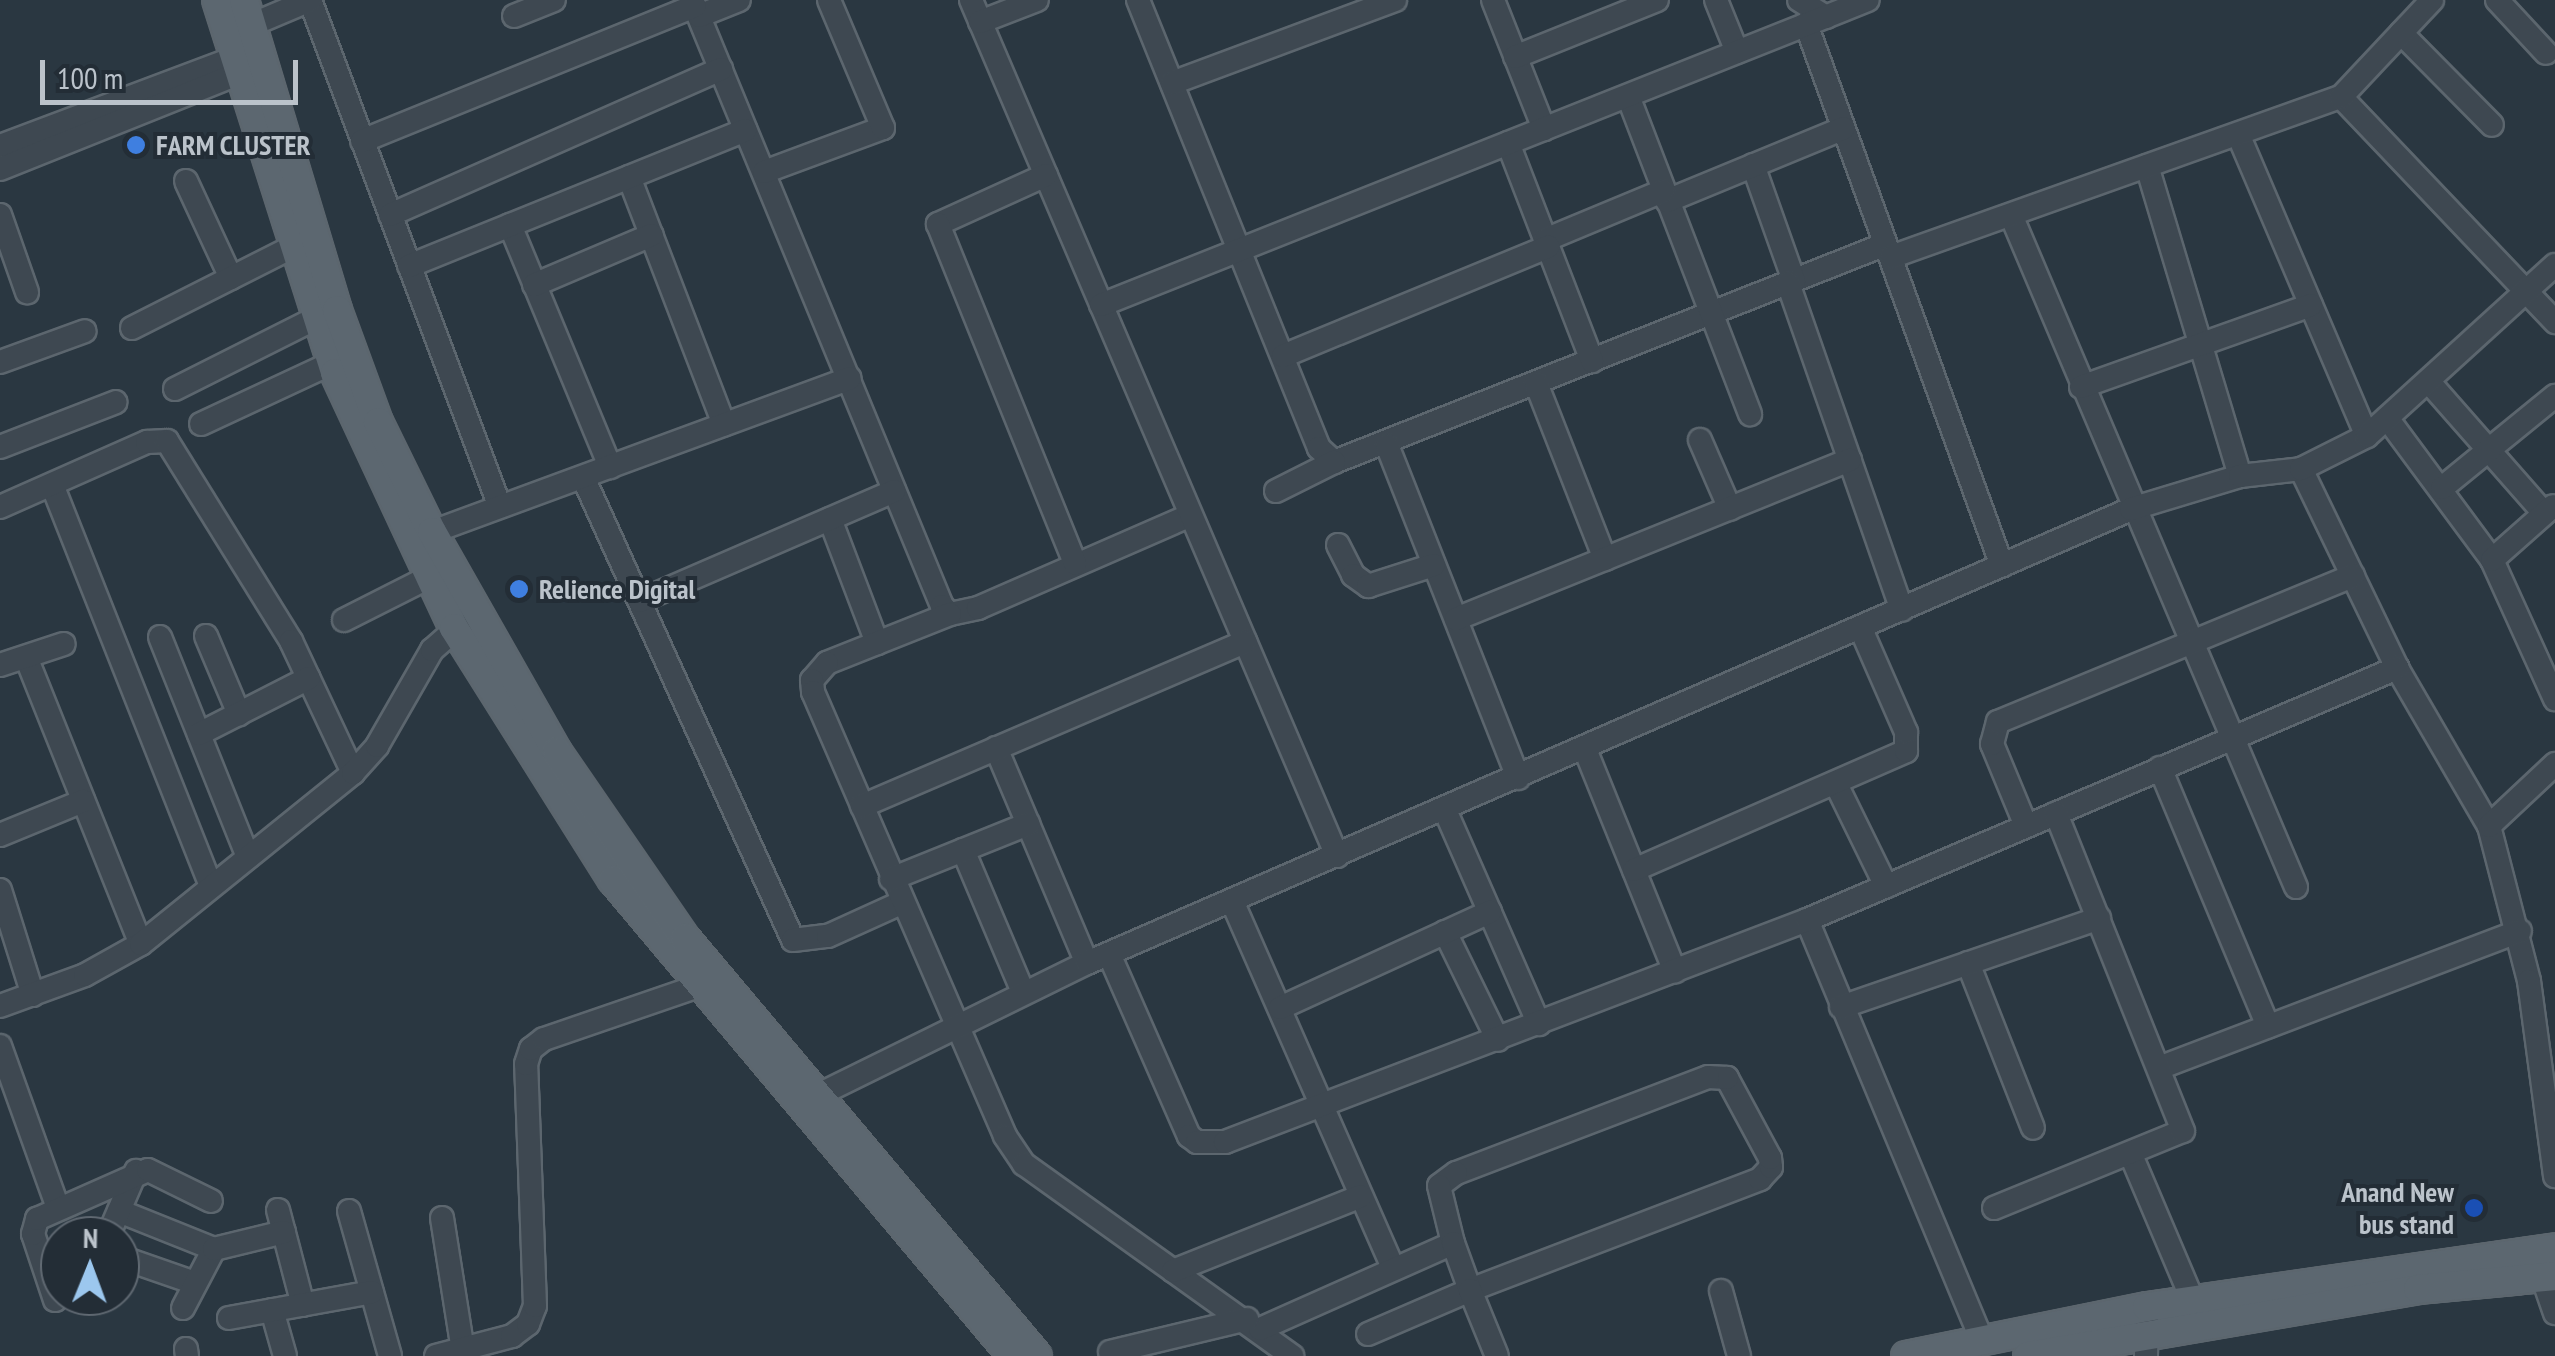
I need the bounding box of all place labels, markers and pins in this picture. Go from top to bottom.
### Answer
place label: FARM CLUSTER [156,128,311,162]
marker: FARM CLUSTER [125,134,147,156]
place label: Relience Digital [539,572,695,606]
marker: Relience Digital [508,578,530,600]
place label: Anand New bus stand [2341,1175,2454,1241]
marker: Anand New bus stand [2463,1197,2485,1219]

